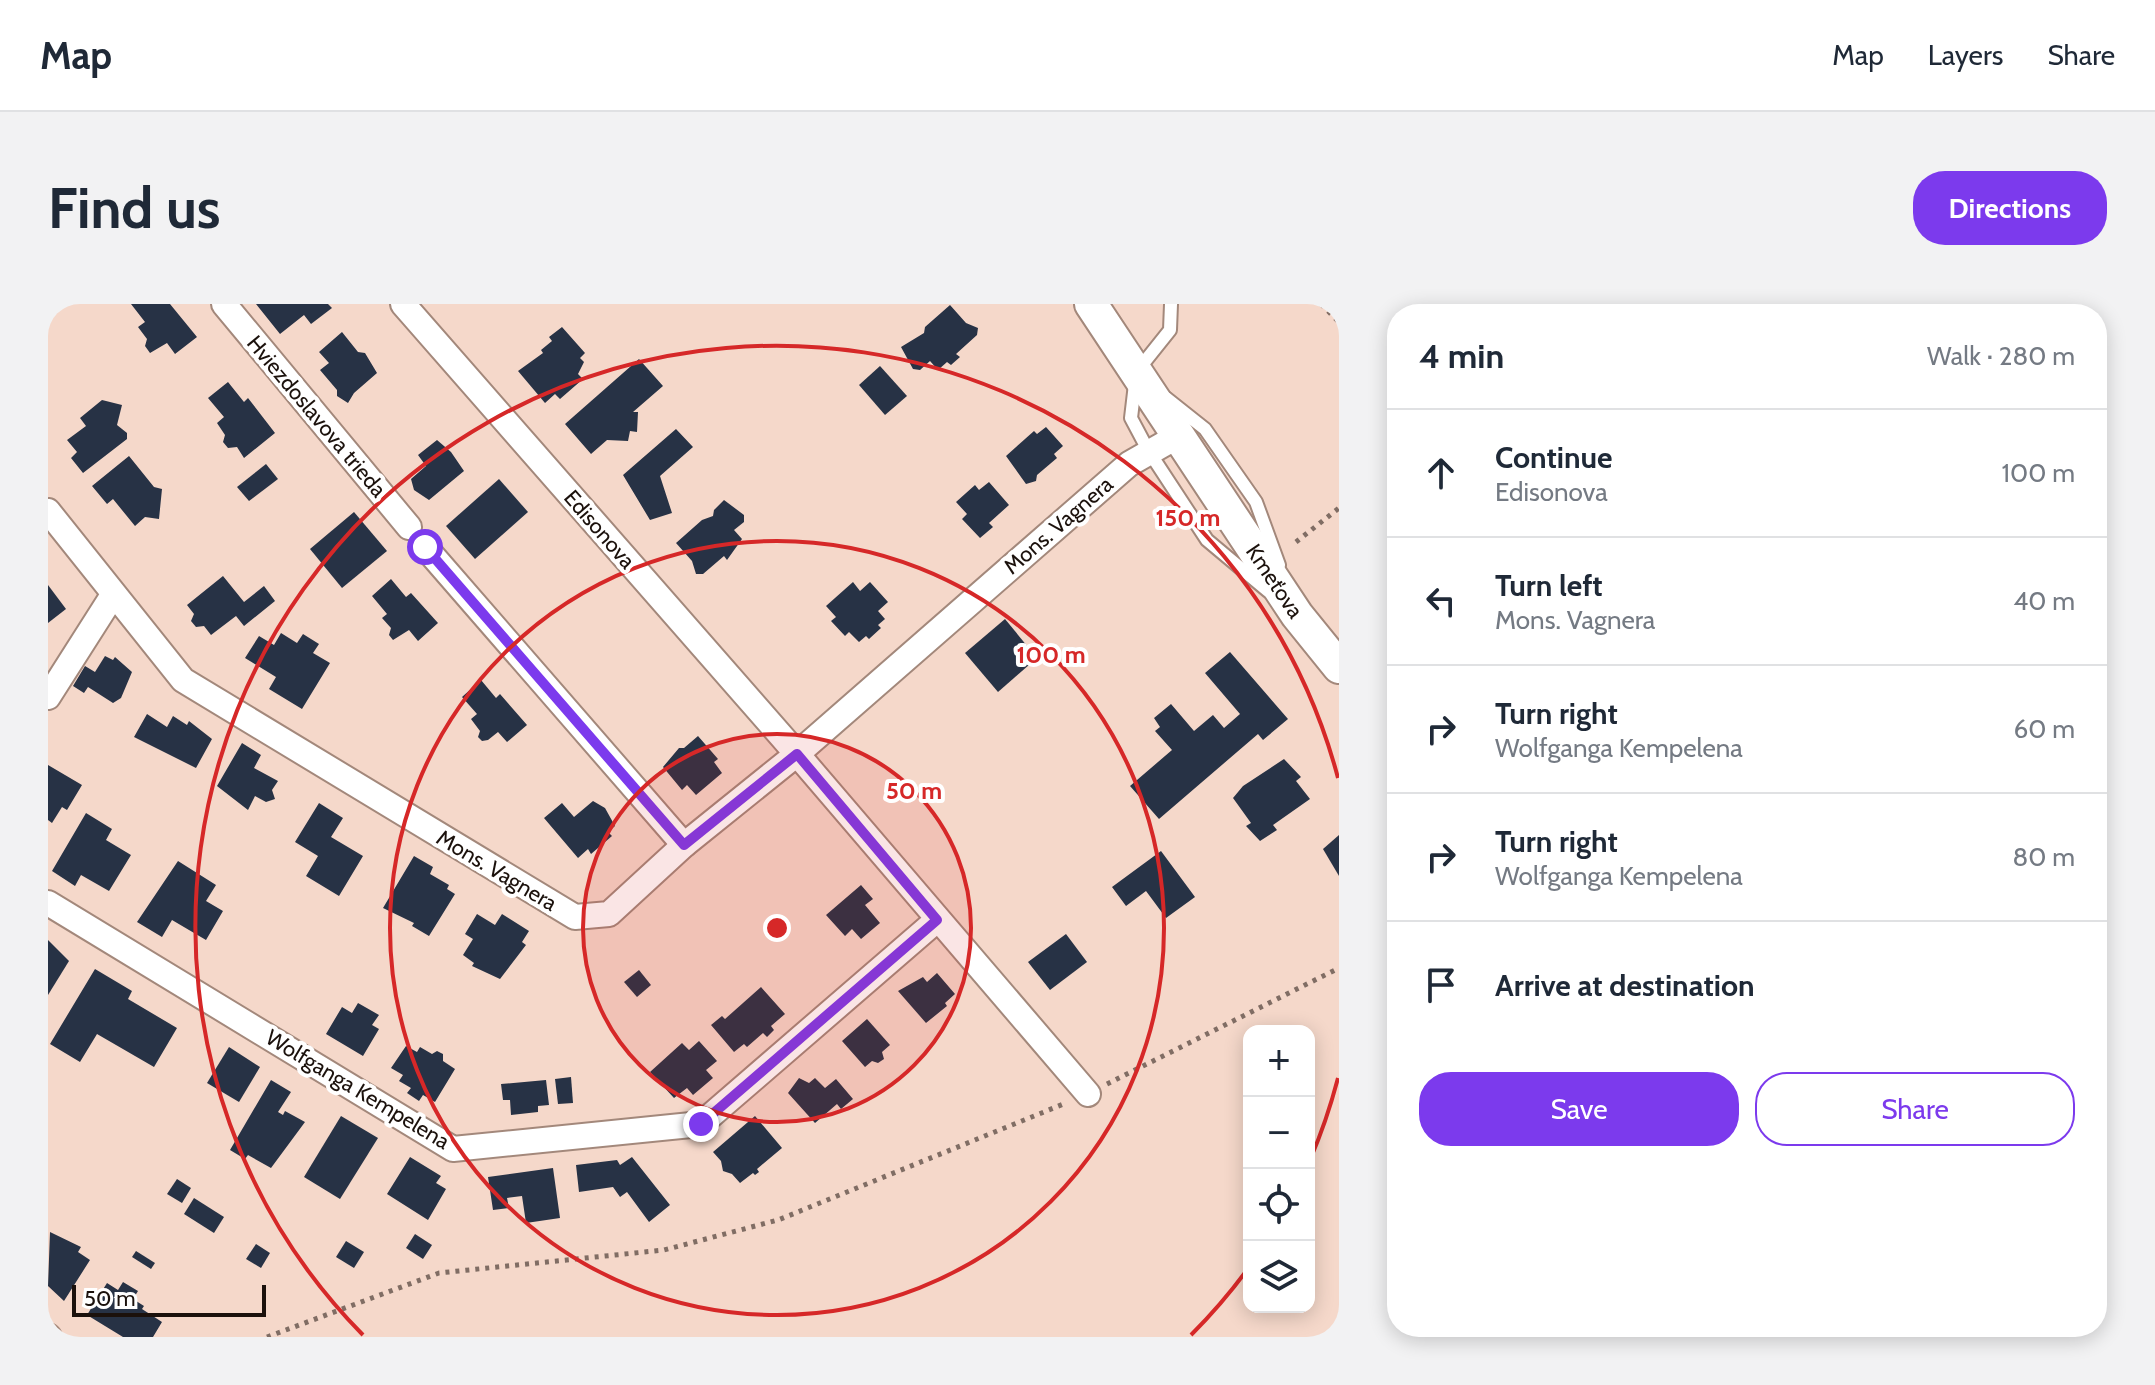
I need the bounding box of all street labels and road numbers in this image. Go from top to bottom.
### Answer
street label: Hviezdoslavova trieda [241,330,392,503]
street label: Mons. Vagnera [998,470,1119,580]
street label: Edisonova [558,484,641,575]
street label: Kmeťova [1240,539,1309,624]
street label: Mons. Vagnera [432,824,562,917]
street label: Wolfganga Kempelena [261,1024,455,1155]

